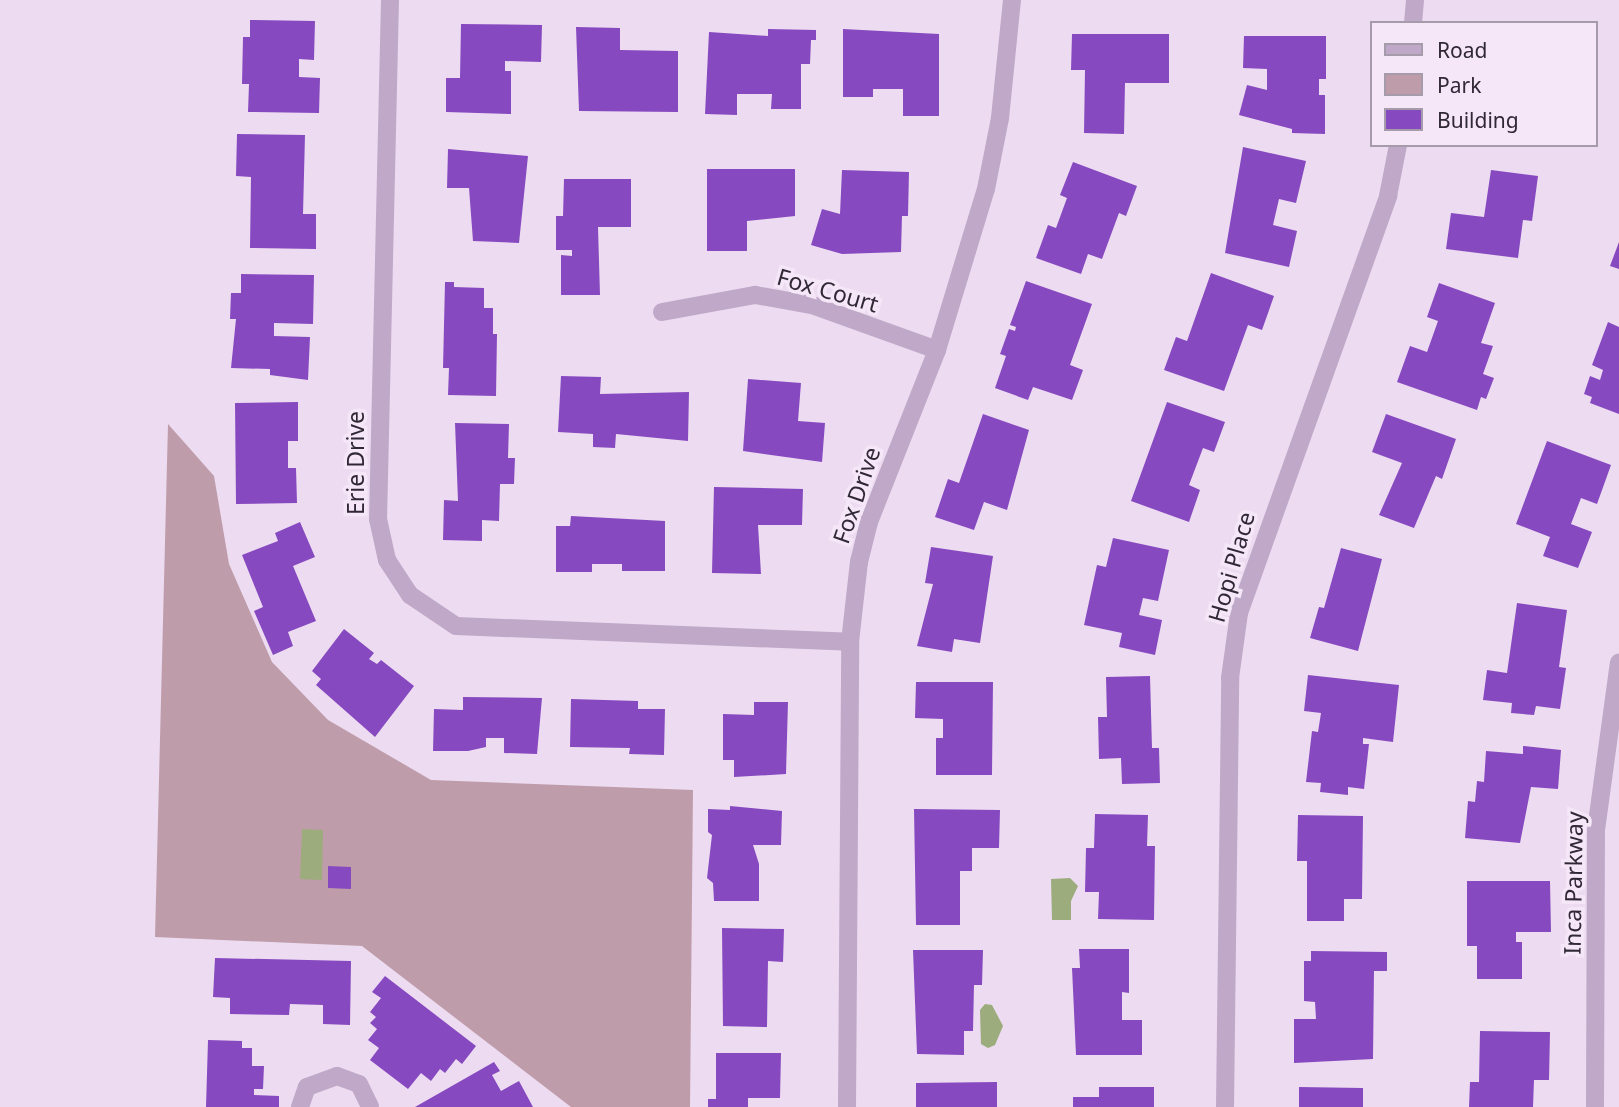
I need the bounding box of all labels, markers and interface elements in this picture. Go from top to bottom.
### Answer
legend [1370,21,1598,147]
text: Road [1437,36,1487,64]
text: Park [1437,71,1481,99]
text: Building [1437,106,1519,134]
street label: Fox Court [774,262,882,318]
street label: Erie Drive [341,411,369,515]
street label: Fox Drive [827,443,885,547]
street label: Hopi Place [1202,509,1260,625]
street label: Inca Parkway [1558,811,1588,955]

